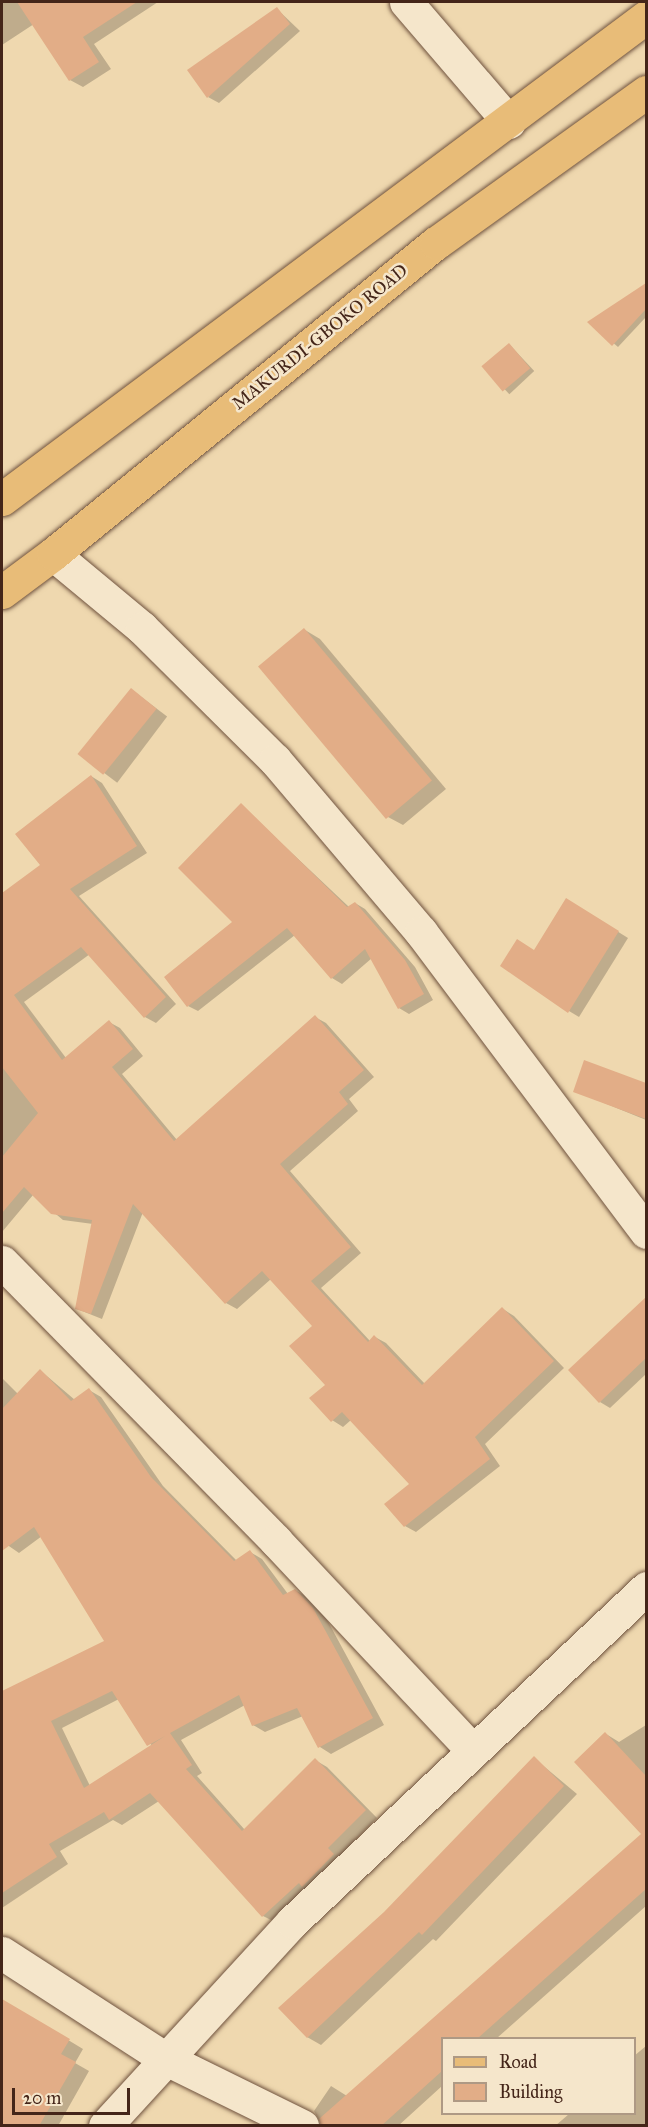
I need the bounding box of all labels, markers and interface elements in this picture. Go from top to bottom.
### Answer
street label: MAKURDI-GBOKO ROAD [228,260,412,414]
legend [441,2037,636,2115]
text: Road [499,2051,537,2073]
scale bar [15,2076,134,2114]
text: Building [499,2081,562,2103]
text: 20 m [23,2087,61,2109]

